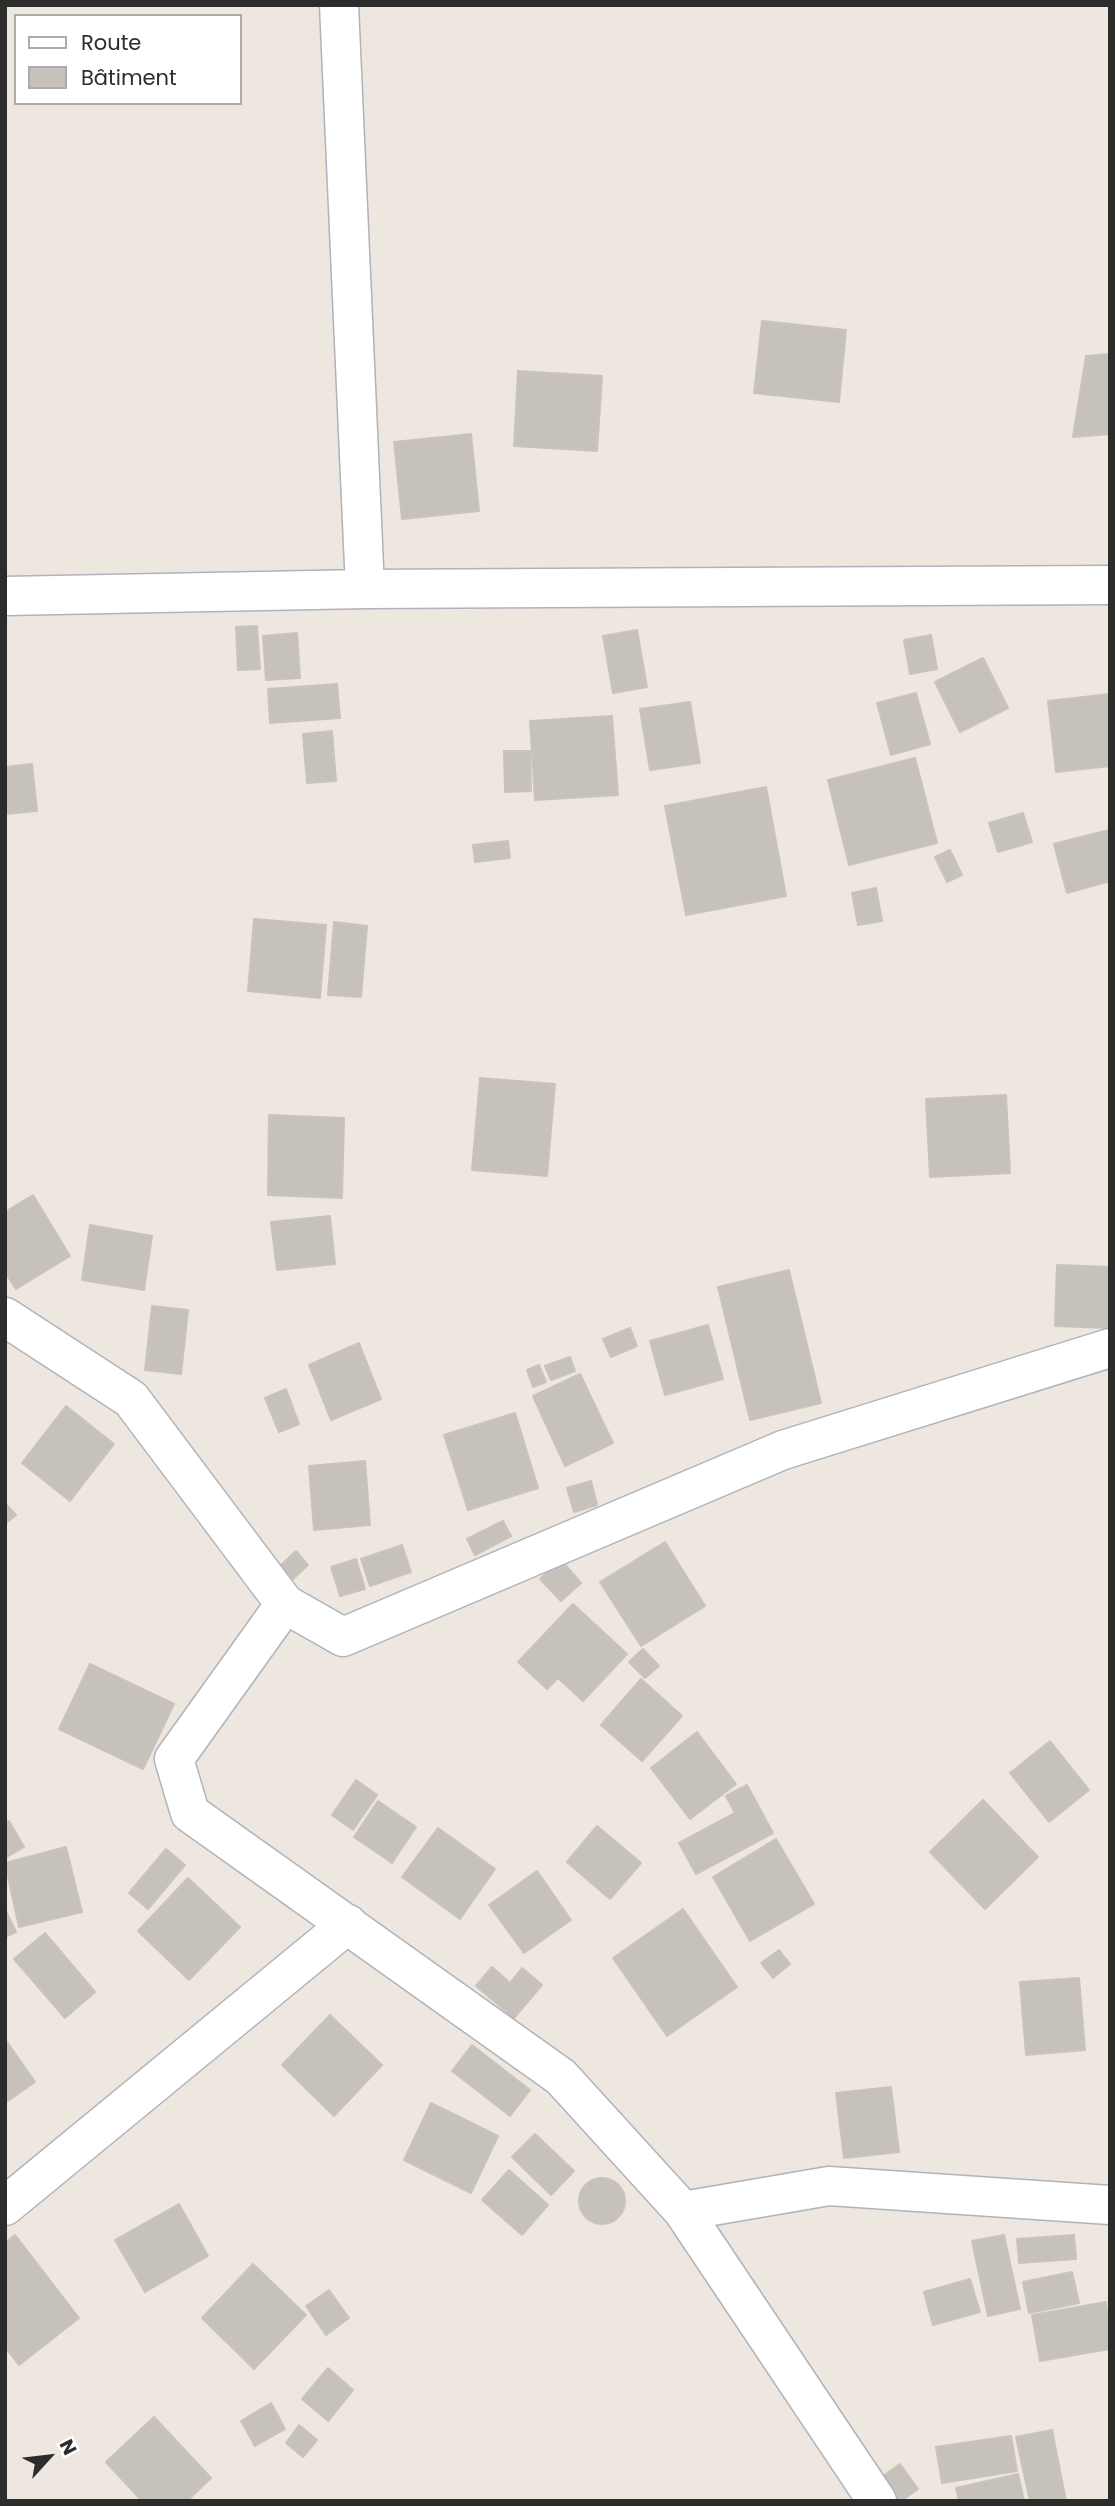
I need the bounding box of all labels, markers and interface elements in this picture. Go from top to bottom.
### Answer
legend [14,14,242,105]
text: Route [81,28,141,57]
text: Bâtiment [81,63,177,92]
north arrow [14,2422,84,2492]
text: N [53,2435,83,2460]

